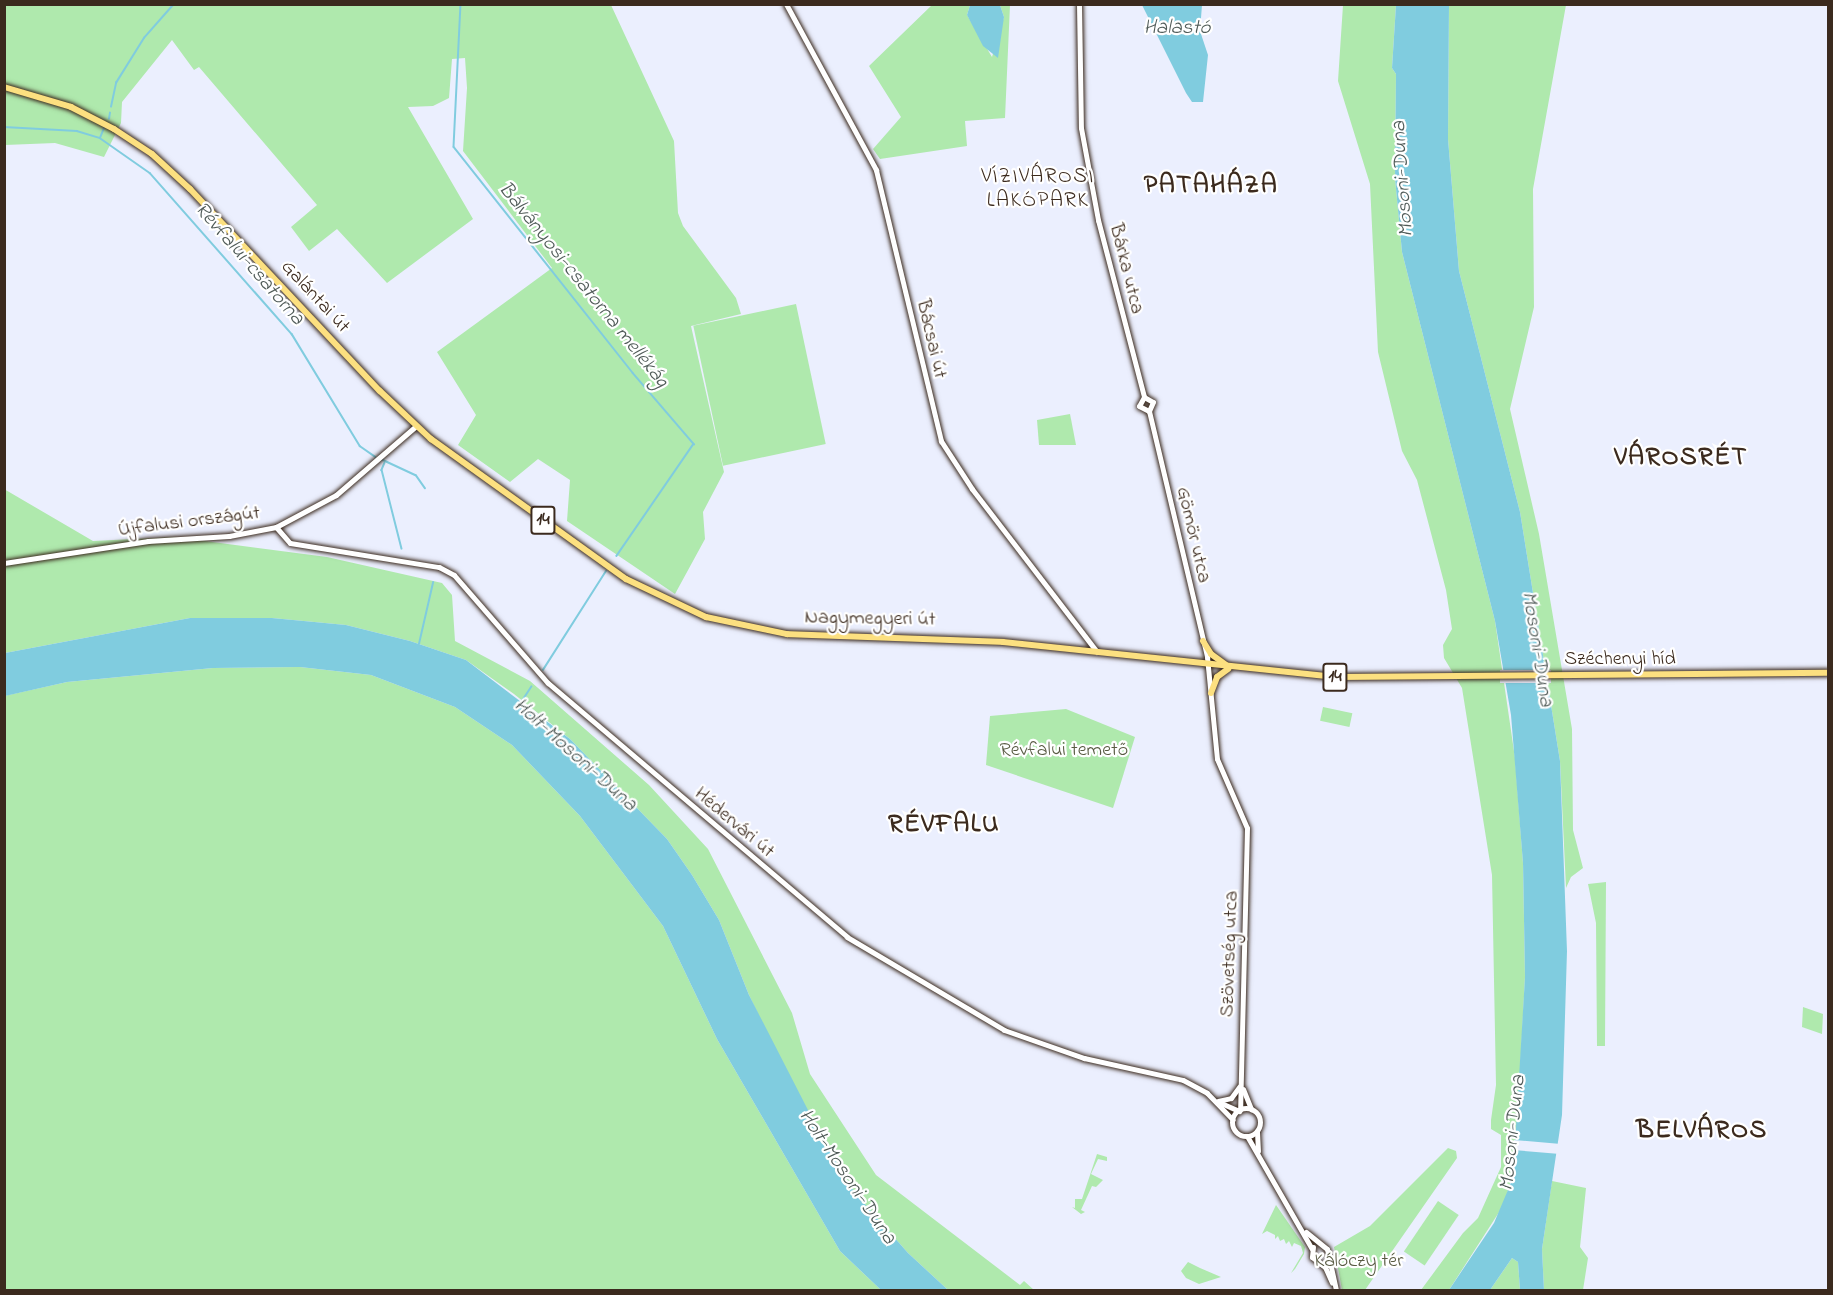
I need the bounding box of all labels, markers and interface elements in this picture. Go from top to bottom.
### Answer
water label: Halastó [1143,15,1211,41]
water label: Mosoni-Duna [1386,120,1420,238]
district label: VÍZIVÁROSI LAKÓPARK [981,164,1095,214]
district label: PATAHÁZA [1144,171,1278,203]
water label: Bálványosi-csatorna mellékág [492,177,674,393]
water label: Révfalui-csatorna [189,197,309,331]
street label: Bárka utca [1103,221,1149,317]
street label: Galántai út [275,256,355,338]
street label: Bácsai út [910,297,952,381]
district label: VÁROSRÉT [1614,443,1748,475]
street label: Gömör utca [1170,485,1216,585]
street label: Újfalusi országút [117,501,261,543]
road number: 14 [530,505,556,535]
water label: Mosoni-Duna [1515,590,1559,708]
street label: Nagymegyeri út [804,606,936,632]
street label: Széchenyi híd [1564,647,1676,671]
road number: 14 [1322,662,1348,692]
water label: Holt-Mosoni-Duna [508,693,642,817]
park label: Révfalui temető [1000,738,1128,762]
street label: Hédervári út [689,782,779,864]
district label: RÉVFALU [888,810,1000,842]
street label: Szövetség utca [1216,890,1244,1018]
water label: Mosoni-Duna [1494,1074,1532,1192]
water label: Holt-Mosoni-Duna [793,1105,901,1249]
district label: BELVÁROS [1636,1116,1768,1148]
park label: Kálóczy tér [1315,1249,1403,1273]

